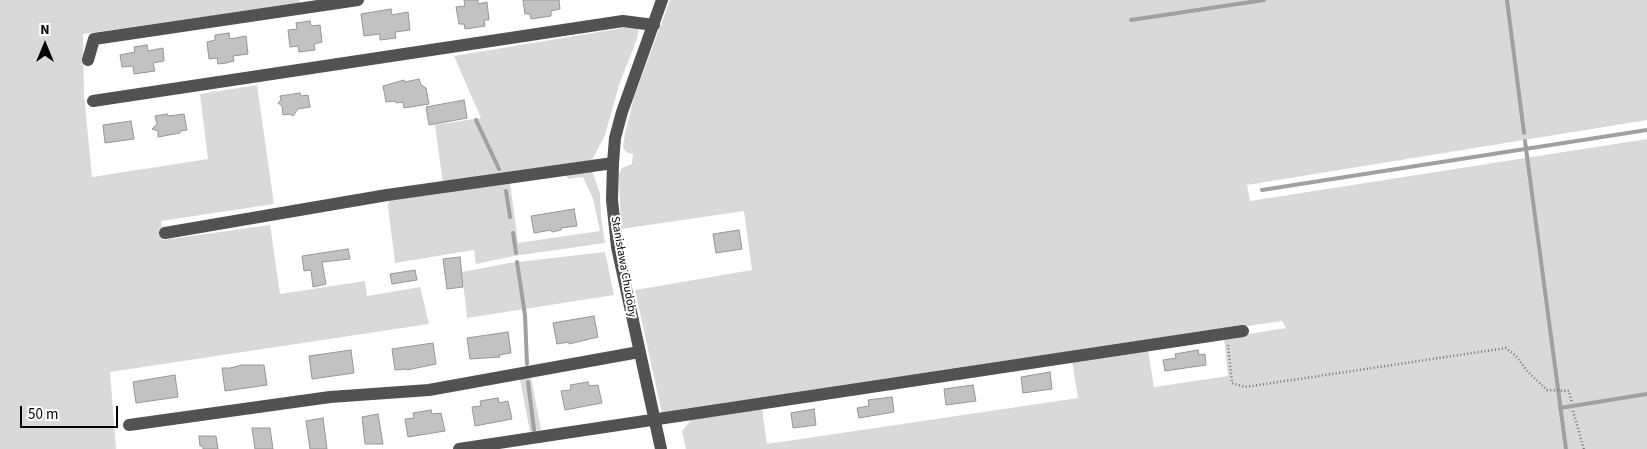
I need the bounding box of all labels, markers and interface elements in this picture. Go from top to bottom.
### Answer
north arrow [20,20,70,70]
text: N [40,20,50,40]
street label: Stanisława Chudoby [607,215,639,319]
scale bar [22,396,120,428]
text: 50 m [28,404,58,425]

